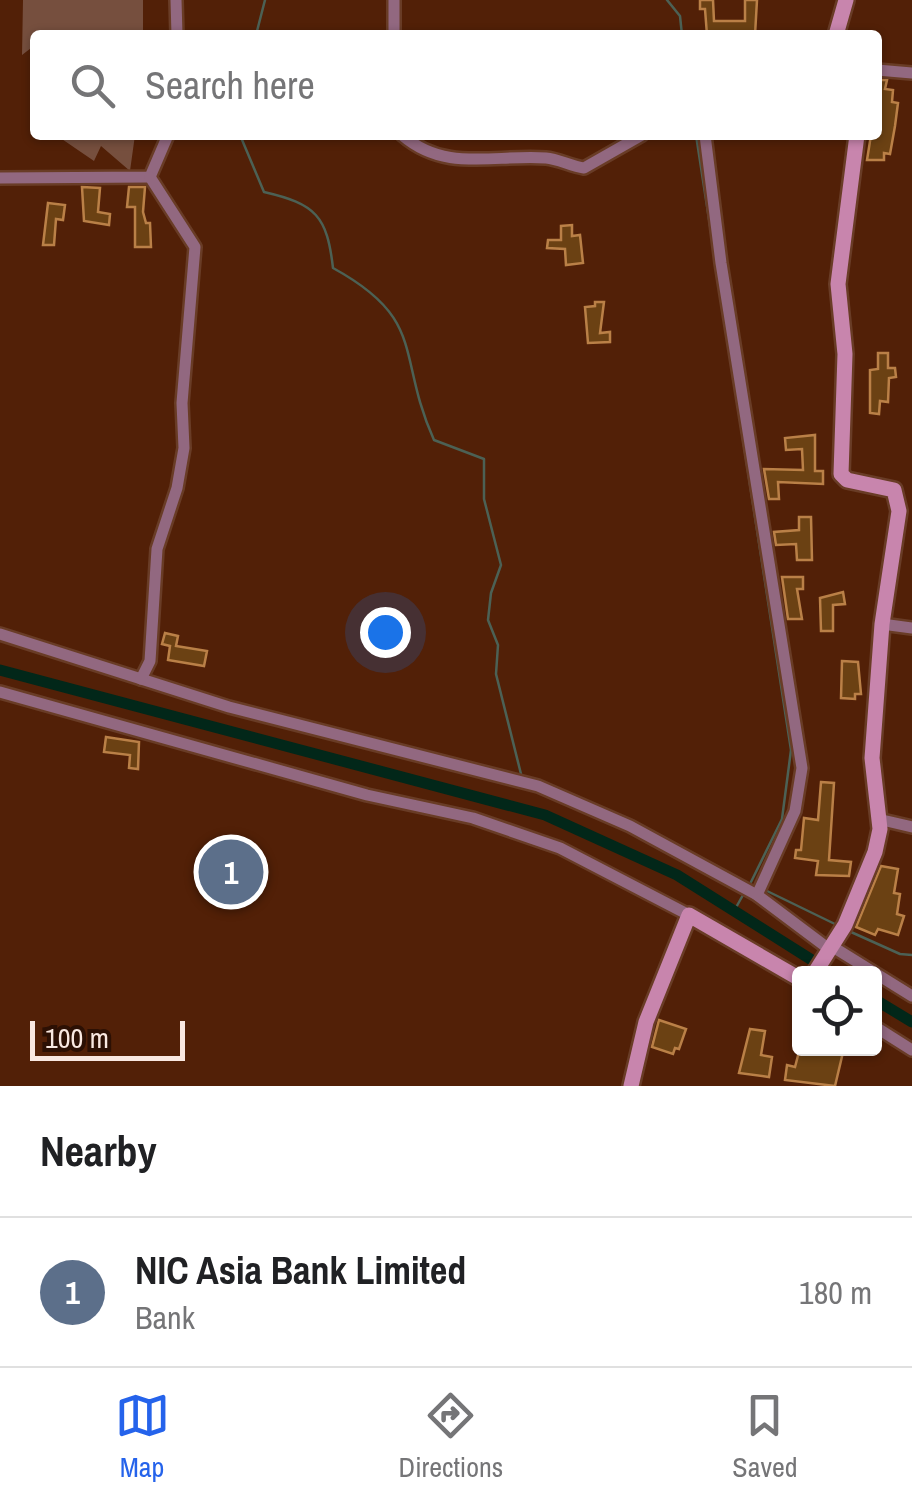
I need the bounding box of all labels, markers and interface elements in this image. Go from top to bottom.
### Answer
search box [30,30,882,140]
icon: search [65,58,120,113]
text: Search here [145,60,315,111]
your location [360,607,411,658]
pin: 1 [198,834,264,910]
map controls [792,966,882,1056]
button: locate [792,966,882,1056]
scale bar [30,1016,185,1060]
text: 100 m [45,1019,109,1057]
text: Nearby [40,1123,157,1179]
text: NIC Asia Bank Limited [135,1245,466,1296]
text: 1 [65,1271,80,1314]
text: 180 m [799,1271,872,1314]
text: Bank [135,1296,195,1339]
tab: Map [115,1388,170,1486]
tab: Directions [399,1388,503,1486]
tab: Saved [732,1388,797,1486]

